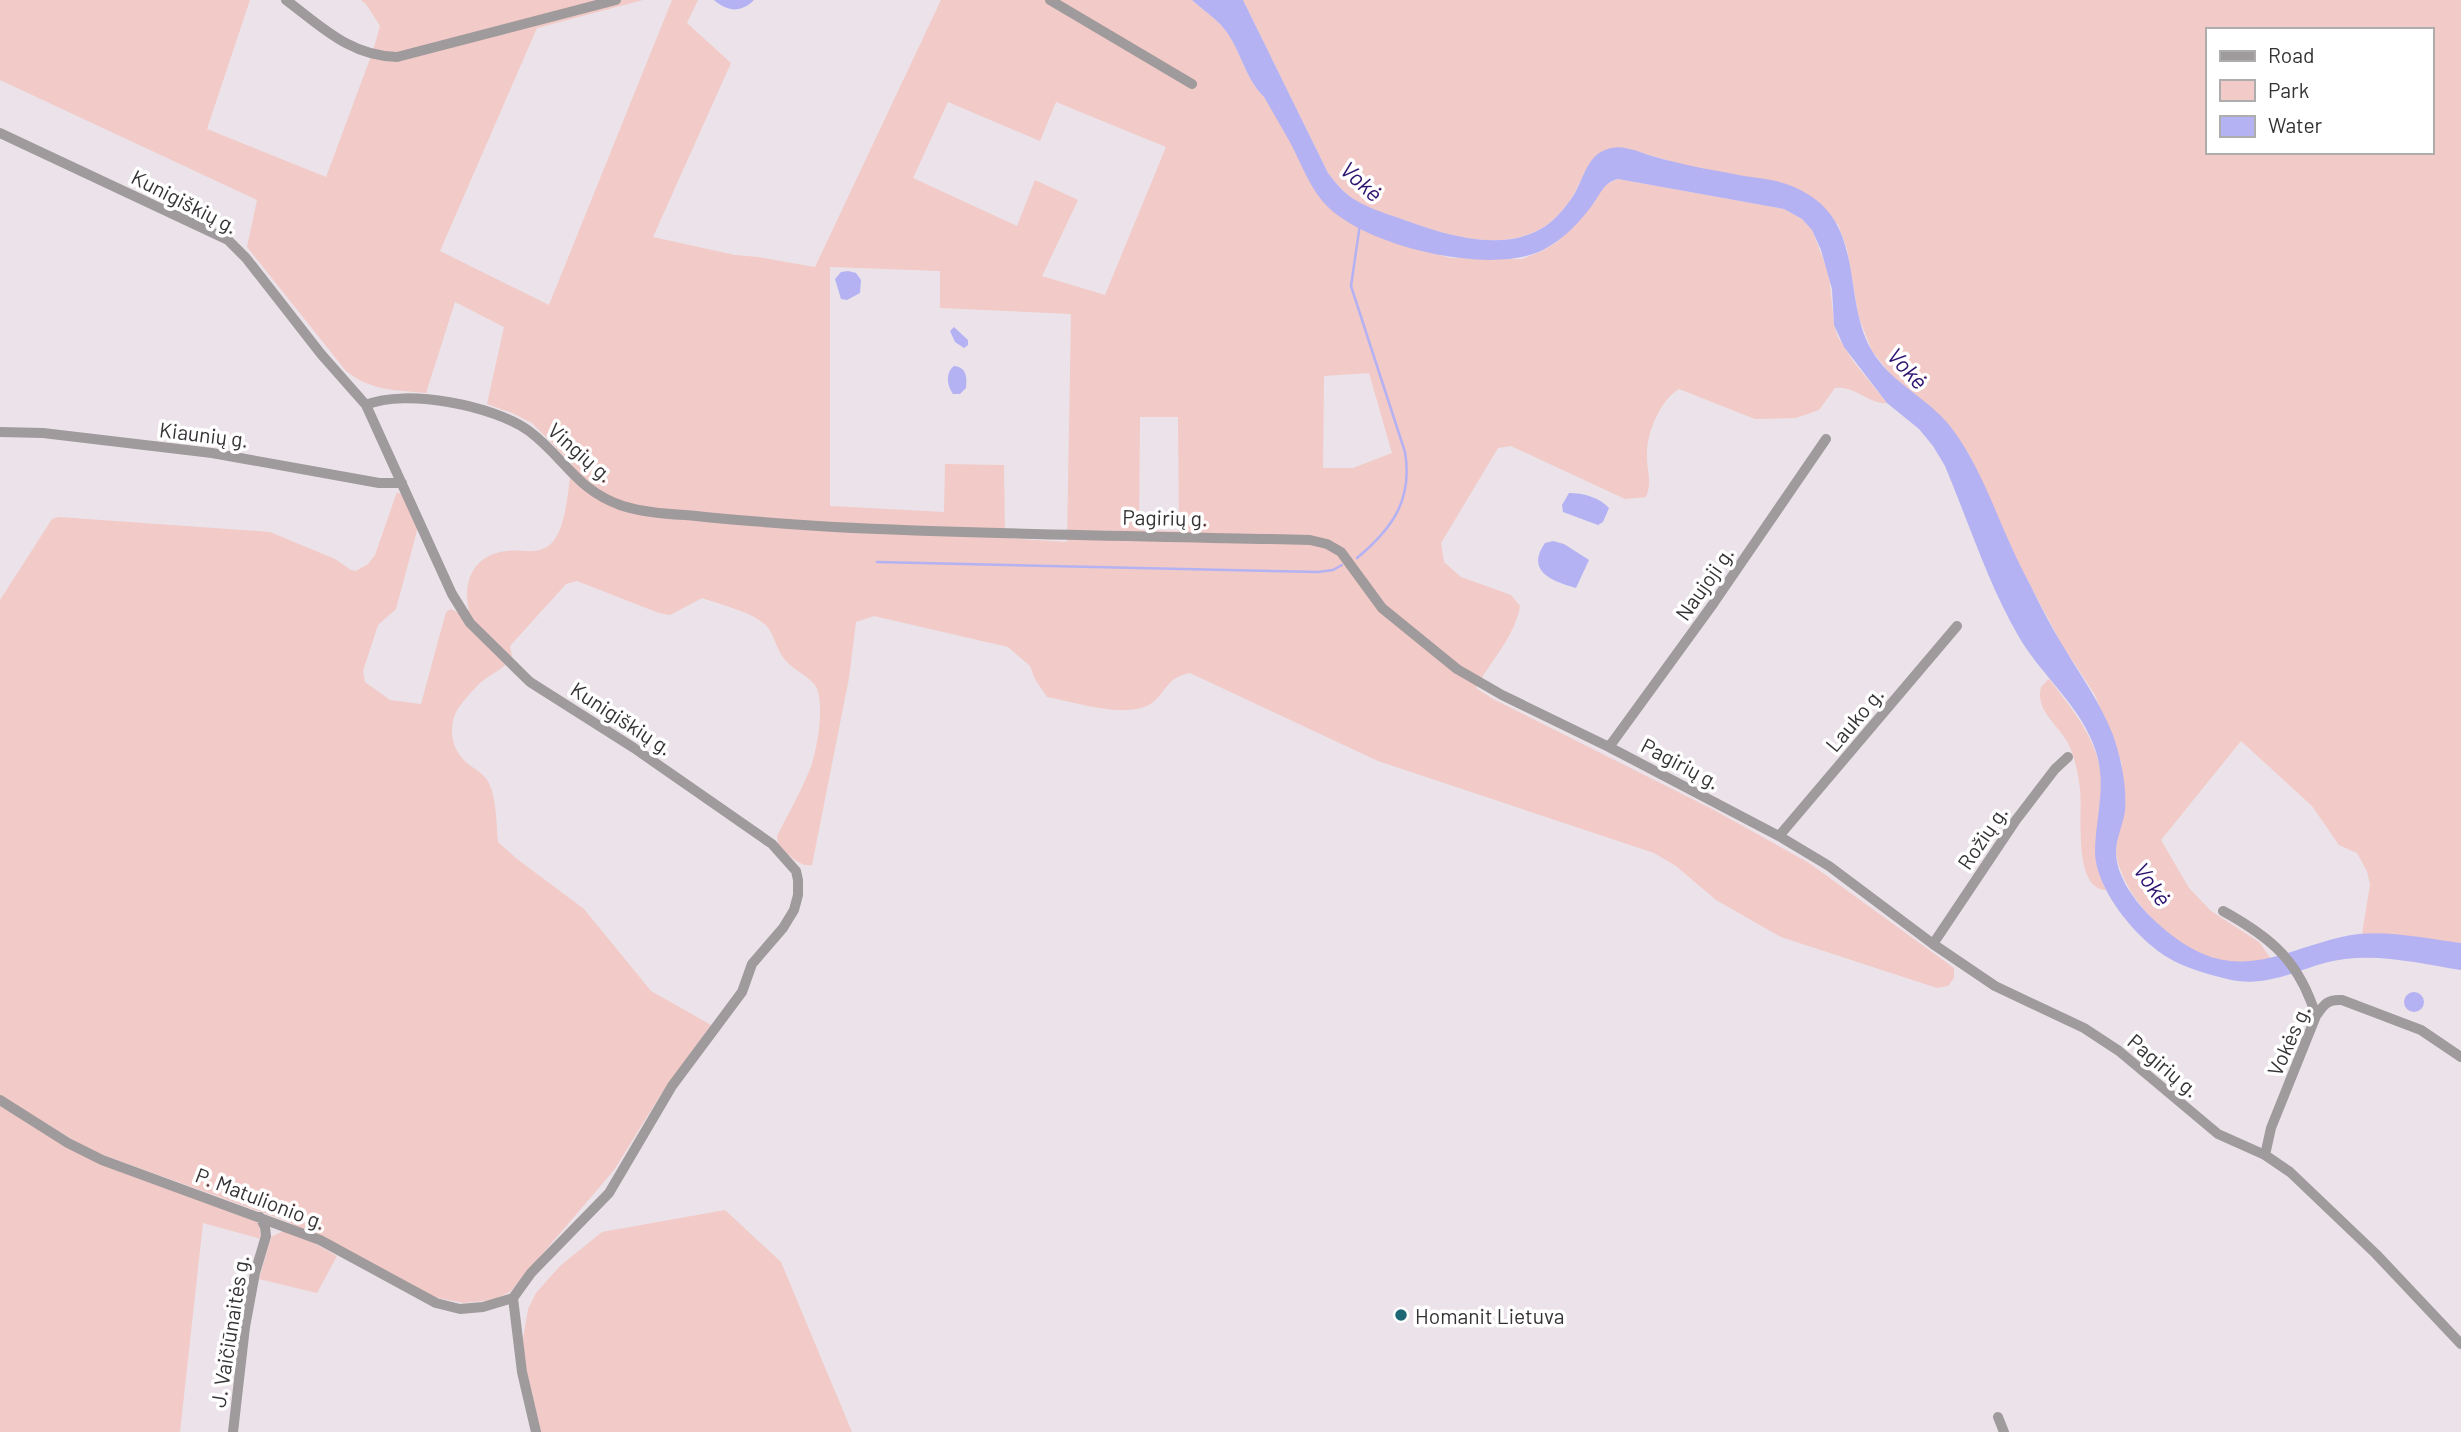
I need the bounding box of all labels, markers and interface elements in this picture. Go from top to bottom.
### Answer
legend [2206,28,2433,154]
text: Road [2268,42,2314,67]
text: Park [2268,77,2309,102]
text: Water [2268,112,2323,137]
water label: Vokė [1335,155,1389,207]
street label: Kunigiškių g. [128,164,242,238]
water label: Vokė [1882,341,1934,395]
street label: Kiaunių g. [158,416,250,452]
street label: Vingių g. [543,417,619,487]
street label: Pagirių g. [1122,504,1208,530]
street label: Naujoji g. [1670,541,1738,625]
street label: Kunigiškių g. [567,676,677,760]
street label: Lauko g. [1820,682,1888,756]
street label: Pagirių g. [1637,732,1725,794]
street label: Rožių g. [1952,800,2012,874]
water label: Vokė [2128,857,2178,911]
street label: Vokės g. [2261,1001,2315,1079]
street label: Pagirių g. [2123,1028,2205,1102]
street label: P. Matulionio g. [192,1162,330,1234]
street label: J. Vaičiūnaitės g. [205,1253,253,1409]
place label: Homanit Lietuva [1415,1303,1565,1328]
marker: Homanit Lietuva [1393,1307,1409,1323]

